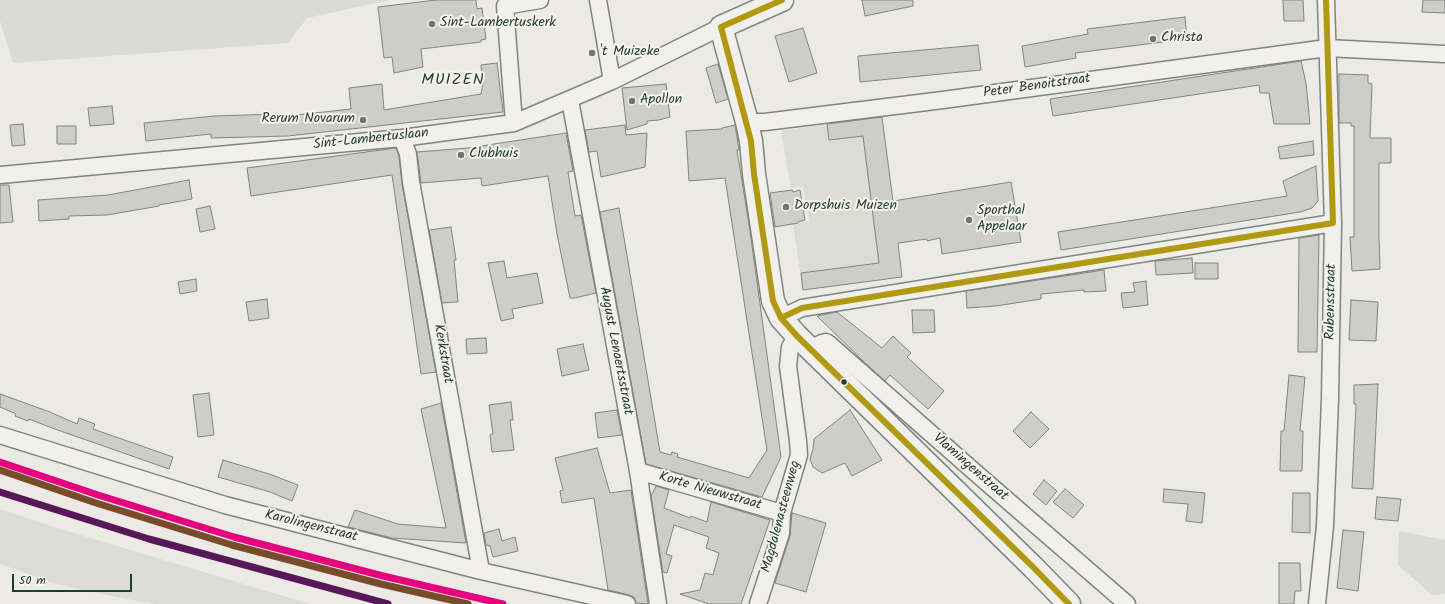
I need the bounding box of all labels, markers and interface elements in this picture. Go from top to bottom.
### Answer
place label: Sint-Lambertuskerk [440,16,556,32]
marker: Sint-Lambertuskerk [427,19,437,29]
place label: Christa [1161,31,1203,47]
marker: Christa [1148,34,1158,44]
place label: 't Muizeke [600,45,659,61]
marker: 't Muizeke [587,48,597,58]
district label: MUIZEN [421,71,485,91]
street label: Peter Benoitstraat [982,71,1092,103]
place label: Apollon [640,93,682,109]
marker: Apollon [627,96,637,106]
place label: Rerum Novarum [262,112,355,128]
marker: Rerum Novarum [358,115,368,125]
street label: Sint-Lambertuslaan [313,126,429,154]
place label: Clubhuis [469,147,518,163]
marker: Clubhuis [456,150,466,160]
place label: Dorpshuis Muizen [794,199,897,215]
marker: Dorpshuis Muizen [781,202,791,212]
place label: Sporthal Appelaar [977,204,1026,236]
marker: Sporthal Appelaar [964,215,974,225]
street label: Rubensstraat [1323,264,1341,340]
street label: August Lenaertsstraat [594,285,636,417]
street label: Kerkstraat [428,323,456,385]
unlabelled marker [839,377,849,387]
street label: Vlamingenstraat [929,431,1011,505]
street label: Magdalenasteenweg [759,459,805,575]
street label: Korte Nieuwstraat [657,469,763,515]
street label: Karolingenstraat [263,507,359,547]
scale bar [14,566,134,592]
text: 50 m [19,571,46,590]

